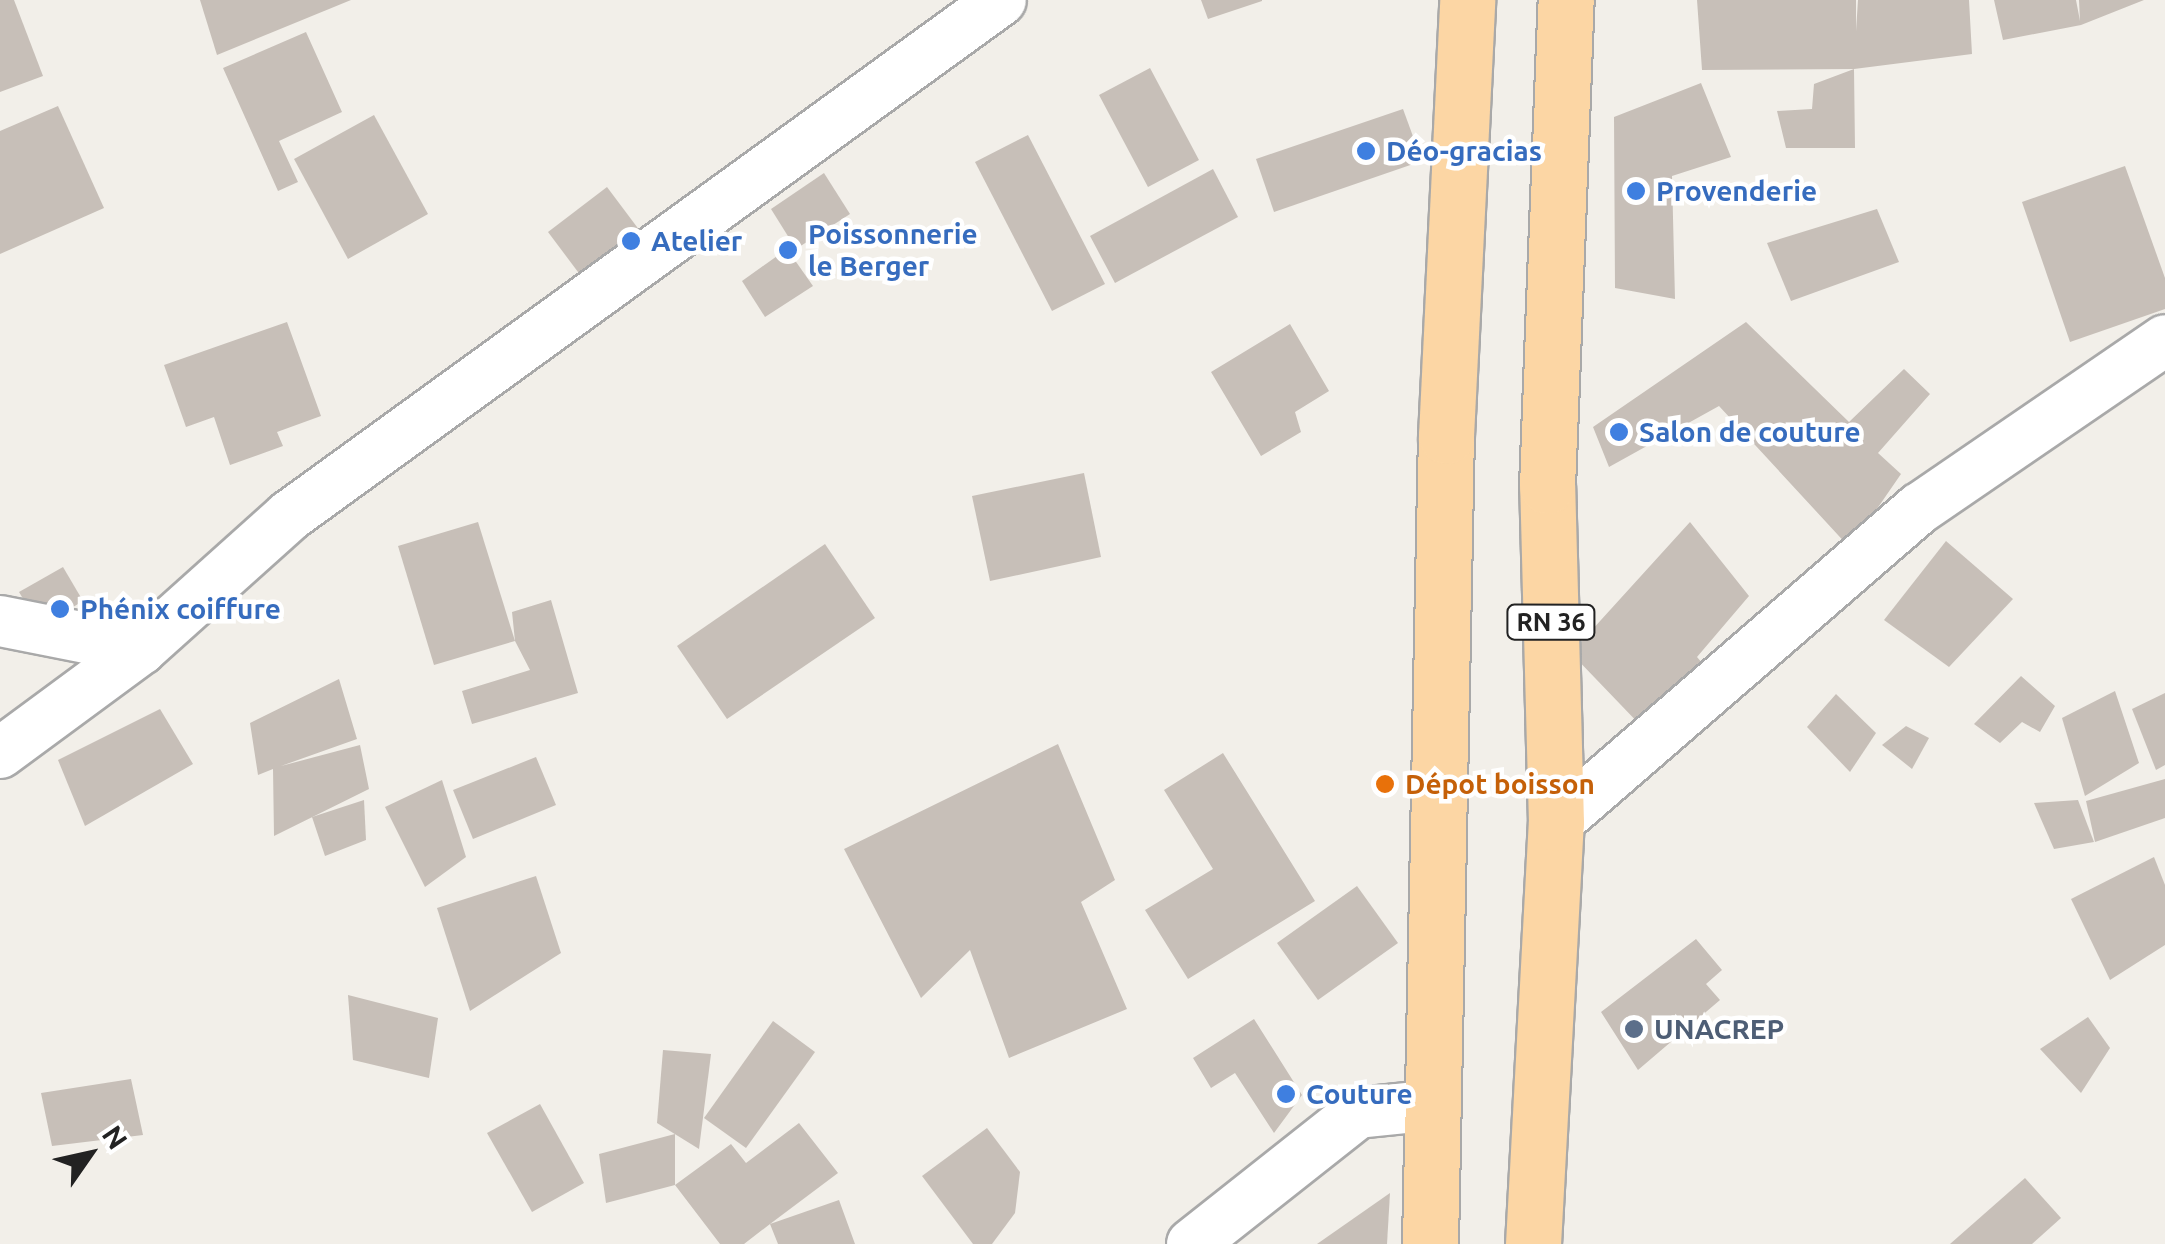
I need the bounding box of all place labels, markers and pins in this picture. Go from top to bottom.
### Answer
place label: Déo-gracias [1386,134,1542,168]
marker: Déo-gracias [1355,140,1377,162]
place label: Provenderie [1656,174,1817,208]
marker: Provenderie [1625,180,1647,202]
place label: Poissonnerie le Berger [808,217,978,283]
place label: Atelier [651,224,742,258]
marker: Atelier [620,230,642,252]
marker: Poissonnerie le Berger [777,239,799,261]
place label: Salon de couture [1639,415,1861,449]
marker: Salon de couture [1608,421,1630,443]
place label: Phénix coiffure [80,592,281,626]
marker: Phénix coiffure [49,598,71,620]
place label: Dépot boisson [1405,767,1595,801]
marker: Dépot boisson [1374,773,1396,795]
place label: UNACREP [1654,1012,1784,1046]
marker: UNACREP [1623,1018,1645,1040]
place label: Couture [1306,1077,1413,1111]
marker: Couture [1275,1083,1297,1105]

